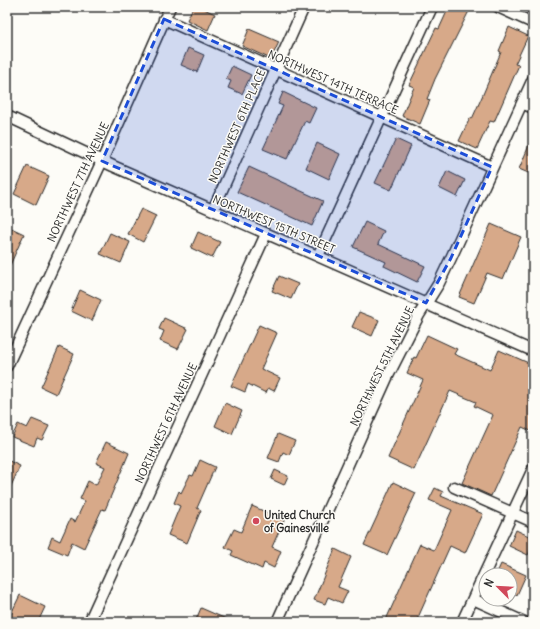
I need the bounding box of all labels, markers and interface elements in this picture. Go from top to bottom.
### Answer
street label: NORTHWEST 14TH TERRACE [266,47,400,117]
street label: NORTHWEST 6TH PLACE [206,67,268,185]
street label: NORTHWEST 7TH AVENUE [44,120,112,244]
street label: NORTHWEST 15TH STREET [211,192,338,256]
street label: NORTHWEST 5TH AVENUE [347,304,417,428]
street label: NORTHWEST 6TH AVENUE [132,360,200,486]
place label: United Church of Gainesville [264,508,336,535]
marker: United Church of Gainesville [251,516,261,526]
north arrow [478,567,518,607]
text: N [481,577,497,589]

